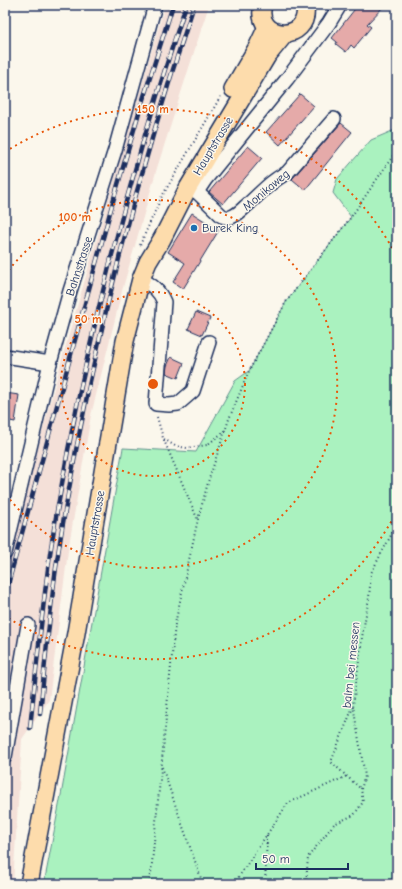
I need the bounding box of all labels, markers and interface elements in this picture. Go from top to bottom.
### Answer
text: 150 m [137,102,169,116]
street label: Hauptstrasse [190,114,236,178]
street label: Monikaweg [240,166,292,214]
text: 100 m [59,210,91,224]
place label: Burek King [202,221,258,235]
marker: Burek King [189,223,199,233]
street label: Bahnstrasse [63,234,95,298]
text: 50 m [74,312,102,326]
centre of rings [146,377,160,391]
street label: Hauptstrasse [82,489,108,557]
street label: balm bei messen [339,621,363,709]
scale bar [256,845,348,871]
text: 50 m [262,852,290,866]

